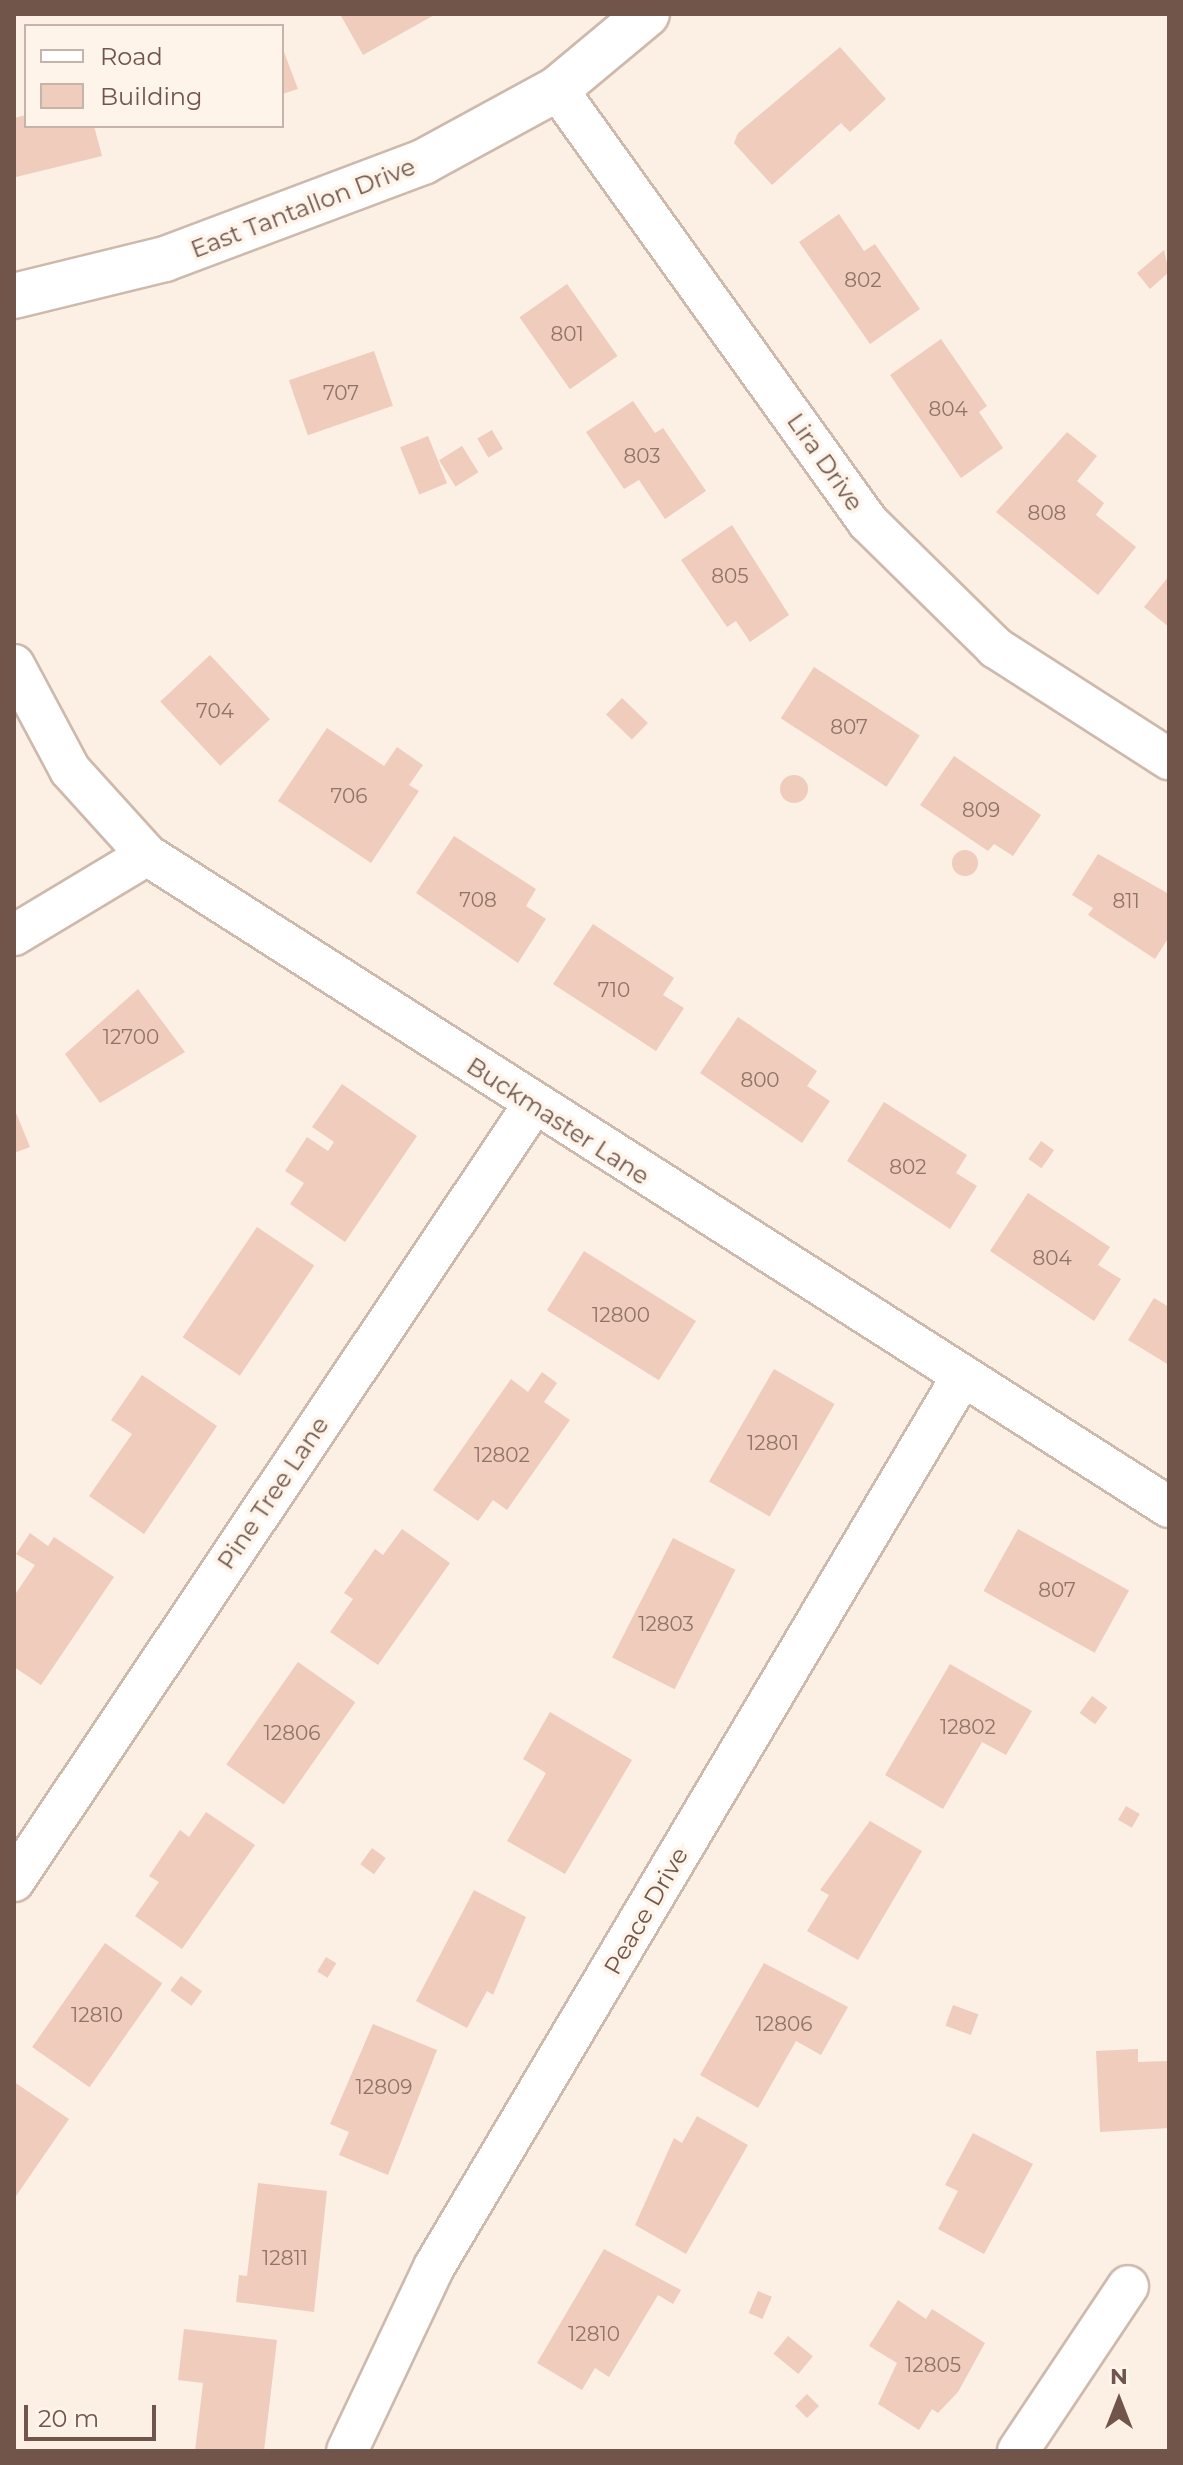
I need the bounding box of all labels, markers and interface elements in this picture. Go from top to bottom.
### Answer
legend [24,24,284,128]
text: Road [100,42,163,71]
text: Building [100,82,203,111]
street label: East Tantallon Drive [187,152,419,264]
house number: 802 [844,268,882,292]
house number: 801 [550,322,584,346]
house number: 707 [323,381,359,405]
house number: 804 [928,397,968,421]
street label: Lira Drive [781,408,869,516]
house number: 803 [623,444,661,468]
house number: 808 [1028,501,1066,525]
house number: 805 [711,564,749,588]
house number: 704 [196,699,234,723]
house number: 807 [830,715,868,739]
house number: 706 [331,784,367,808]
house number: 809 [962,798,1000,822]
house number: 708 [459,888,497,912]
house number: 811 [1112,889,1140,913]
house number: 710 [598,978,630,1002]
house number: 12700 [103,1025,159,1049]
street label: Buckmaster Lane [461,1051,655,1191]
house number: 800 [740,1068,780,1092]
house number: 802 [889,1155,927,1179]
house number: 804 [1032,1246,1072,1270]
house number: 12800 [592,1303,650,1327]
street label: Pine Tree Lane [211,1411,335,1575]
house number: 12801 [747,1431,799,1455]
house number: 12802 [474,1443,530,1467]
house number: 807 [1038,1578,1076,1602]
house number: 12803 [638,1612,694,1636]
house number: 12802 [940,1715,996,1739]
house number: 12806 [264,1721,320,1745]
street label: Peace Drive [598,1842,694,1980]
house number: 12810 [71,2003,123,2027]
house number: 12806 [756,2012,812,2036]
house number: 12809 [356,2075,412,2099]
house number: 12811 [262,2246,308,2270]
house number: 12810 [568,2322,620,2346]
house number: 12805 [905,2353,961,2377]
north arrow [1079,2361,1159,2441]
text: N [1110,2363,1128,2390]
scale bar [28,2389,160,2439]
text: 20 m [38,2404,99,2433]

